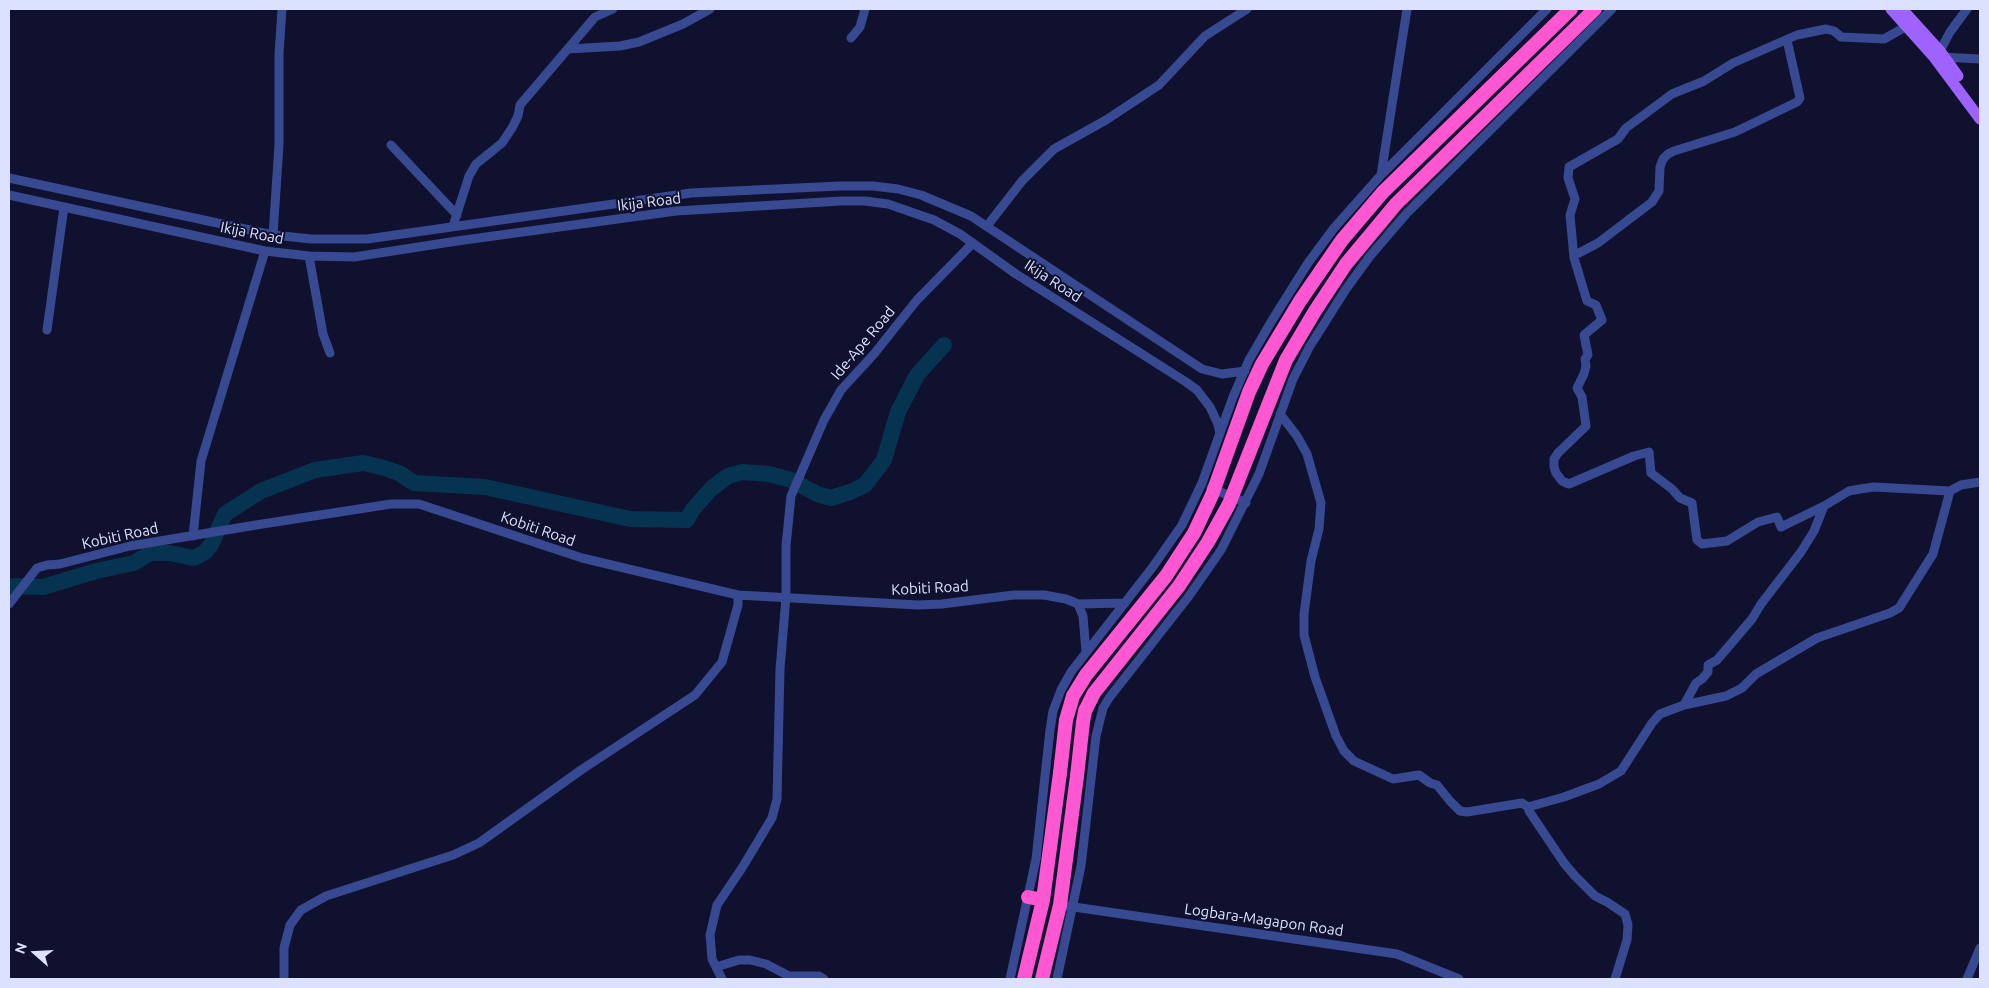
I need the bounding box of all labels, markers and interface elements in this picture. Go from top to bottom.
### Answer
street label: Ikija Road [616,189,682,215]
street label: Ikija Road [219,218,285,248]
street label: Ikija Road [1021,256,1085,306]
street label: Ide-Ape Road [827,303,899,383]
street label: Kobiti Road [498,508,578,550]
street label: Kobiti Road [80,519,160,553]
street label: Kobiti Road [891,577,969,599]
street label: Logbara-Magapon Road [1183,900,1345,940]
north arrow [10,928,60,978]
text: N [12,941,30,956]

